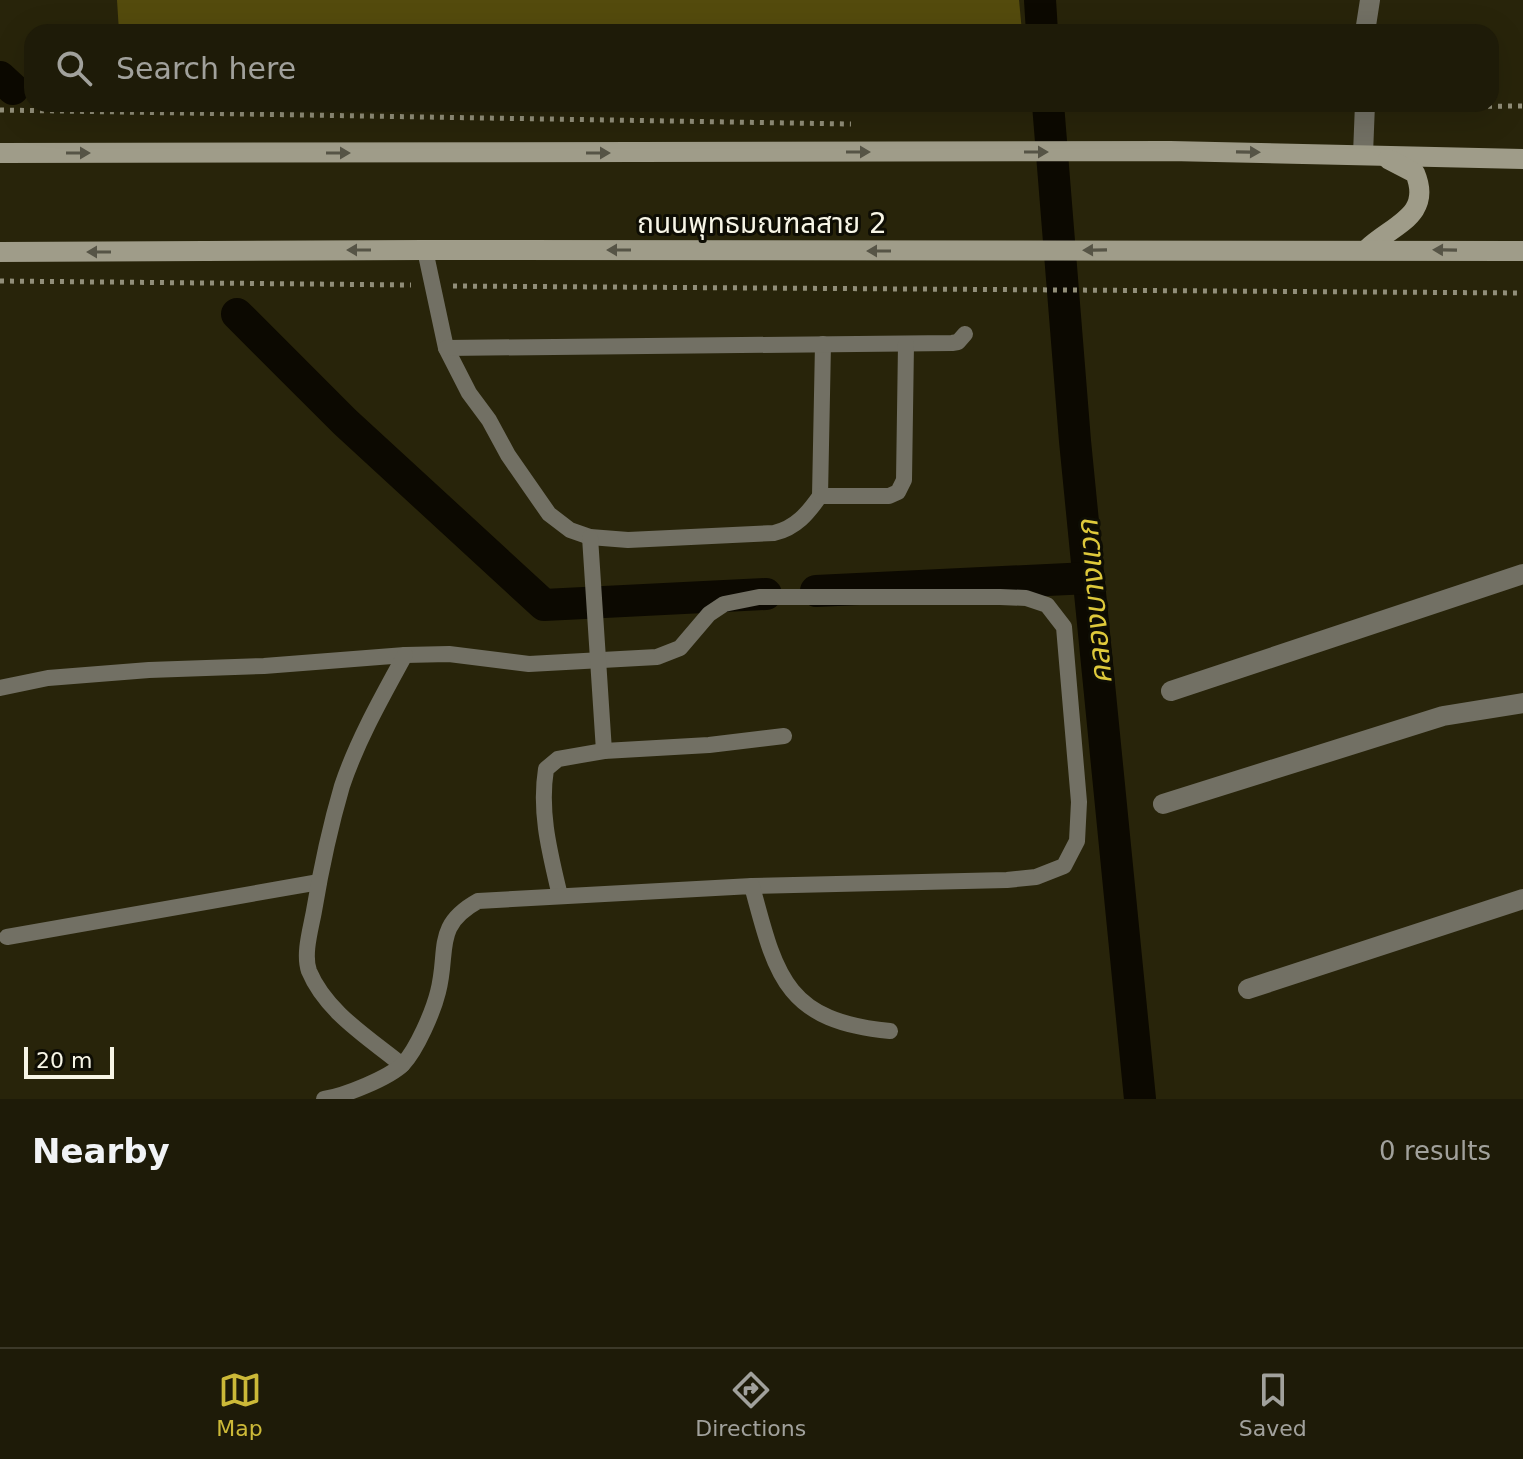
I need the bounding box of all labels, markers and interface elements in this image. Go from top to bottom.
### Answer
search box [24,24,1499,112]
icon: search [52,46,96,90]
text: Search here [116,51,296,86]
one-way arrow [846,146,871,158]
one-way arrow [1024,146,1049,158]
one-way arrow [1236,146,1261,159]
one-way arrow [66,147,91,159]
one-way arrow [326,147,351,159]
one-way arrow [586,147,611,159]
street label: ถนนพุทธมณฑลสาย 2 [637,207,887,240]
one-way arrow [346,244,371,256]
one-way arrow [606,244,631,256]
one-way arrow [1082,244,1107,256]
one-way arrow [1432,244,1457,256]
one-way arrow [866,245,891,257]
one-way arrow [86,246,111,258]
water label: คลองบางแวก [1069,517,1119,686]
scale bar [24,1043,114,1079]
text: 20 m [36,1048,92,1073]
text: Nearby [32,1131,170,1171]
text: 0 results [1379,1136,1491,1166]
tab: Map [216,1368,263,1441]
tab: Directions [695,1368,806,1441]
tab: Saved [1239,1368,1307,1441]

